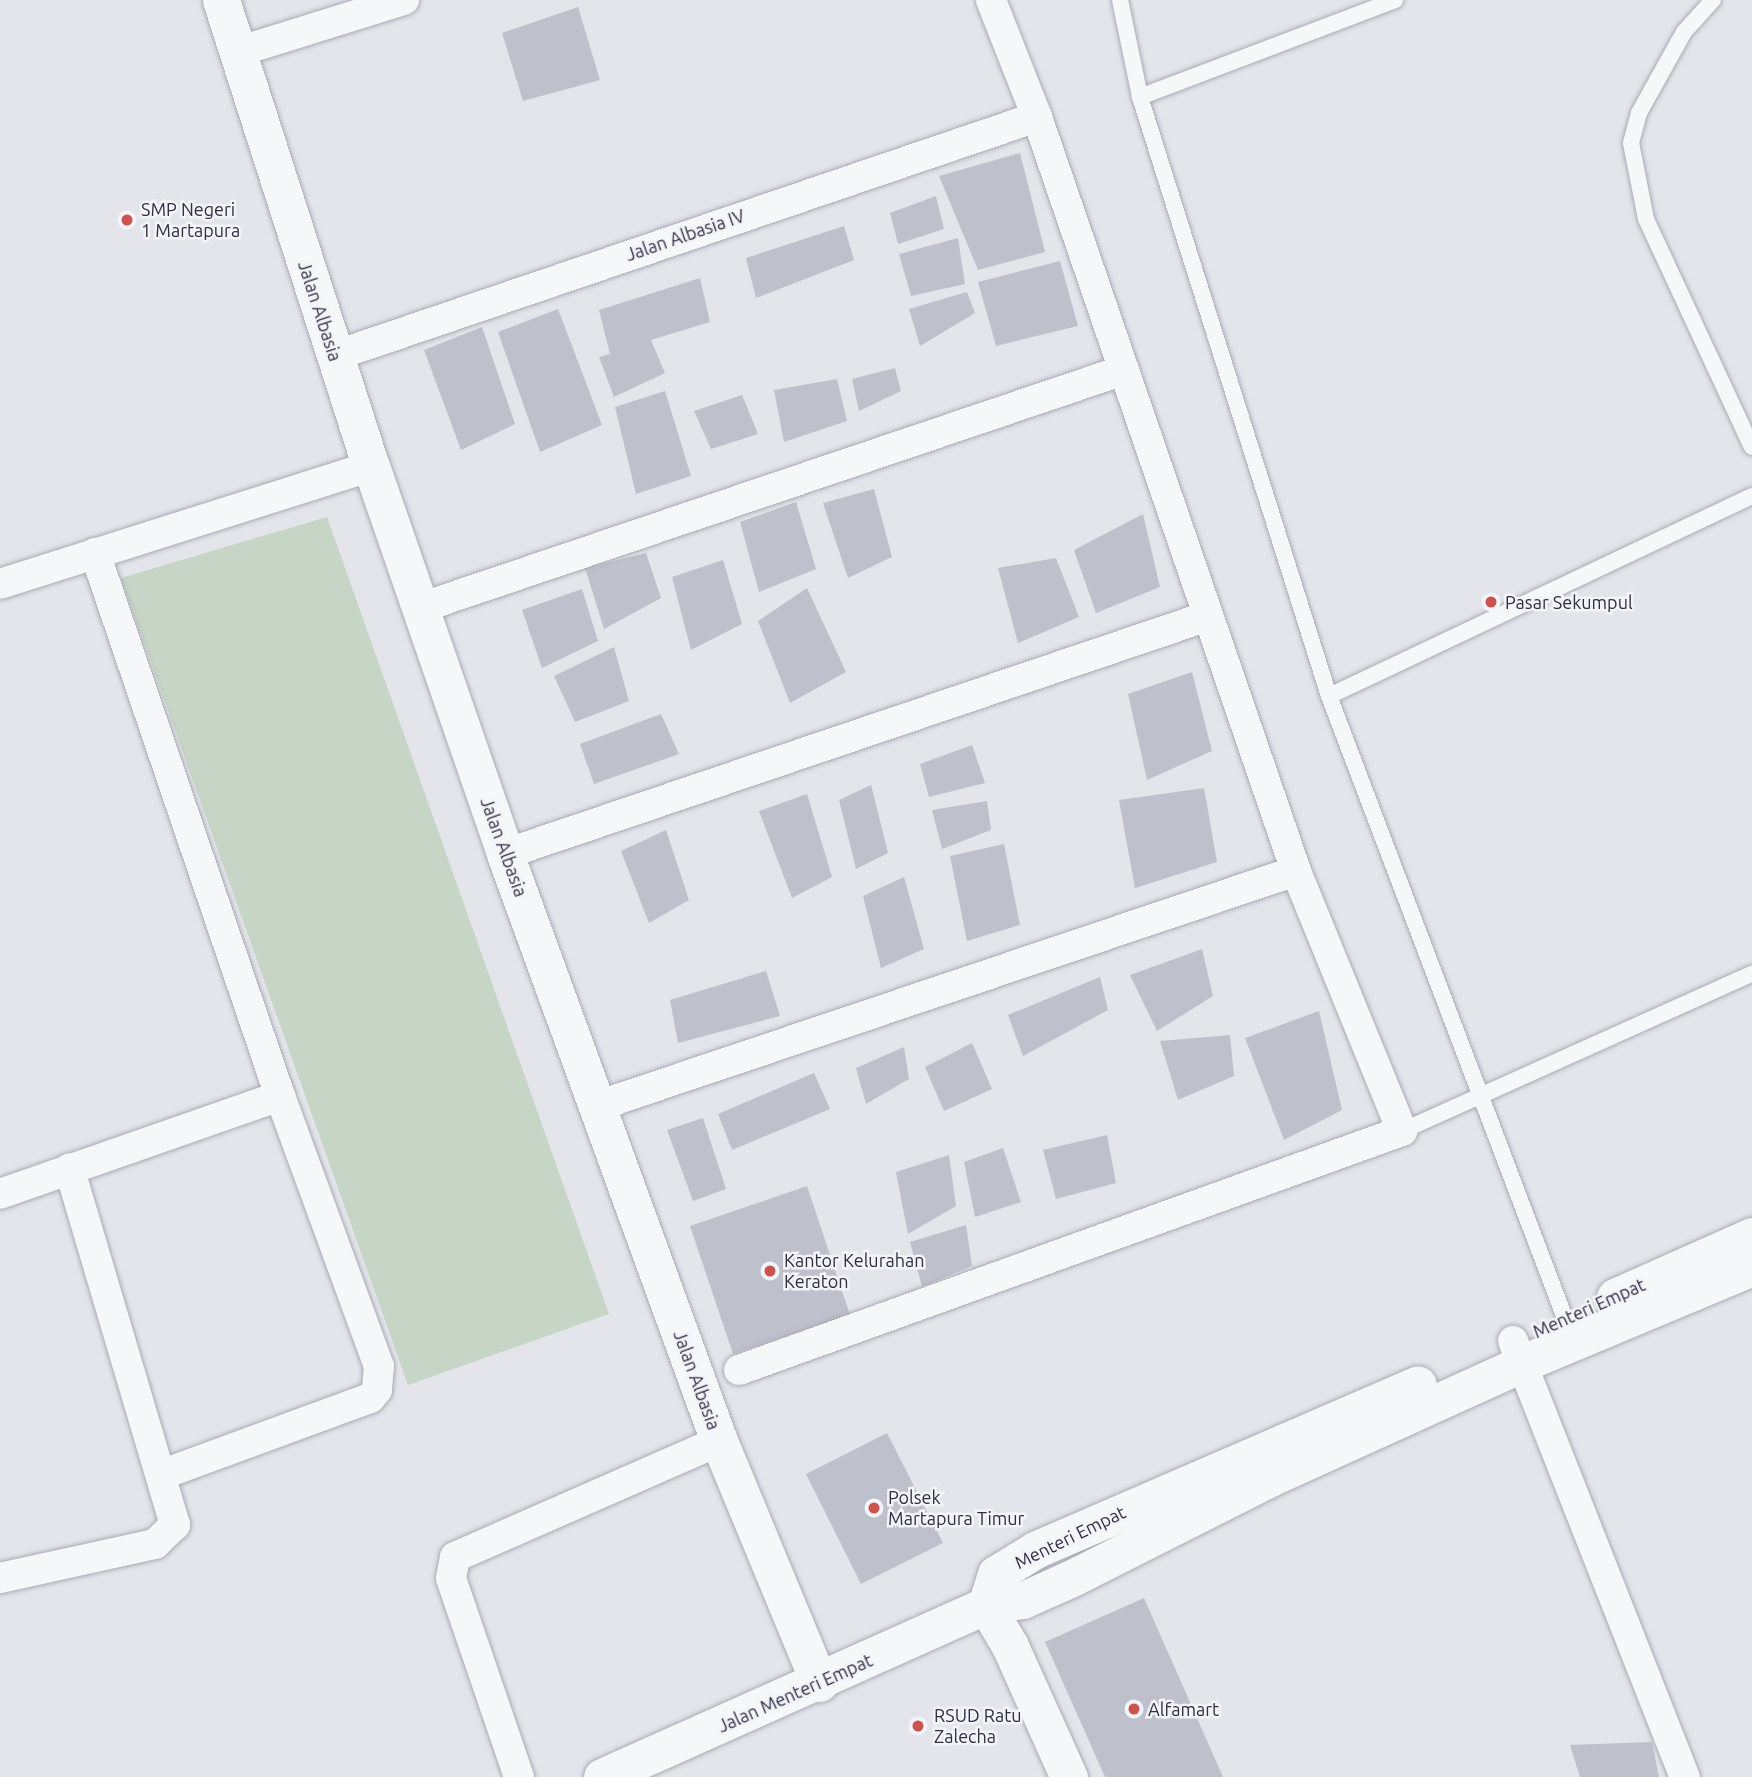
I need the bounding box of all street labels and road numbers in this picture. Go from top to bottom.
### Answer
street label: Jalan Albasia IV [623,205,747,265]
street label: Jalan Albasia [294,258,346,364]
street label: Jalan Albasia [476,794,532,900]
street label: Menteri Empat [1530,1274,1648,1342]
street label: Jalan Albasia [669,1327,725,1433]
street label: Menteri Empat [1011,1501,1129,1573]
street label: Jalan Menteri Empat [714,1649,876,1737]

